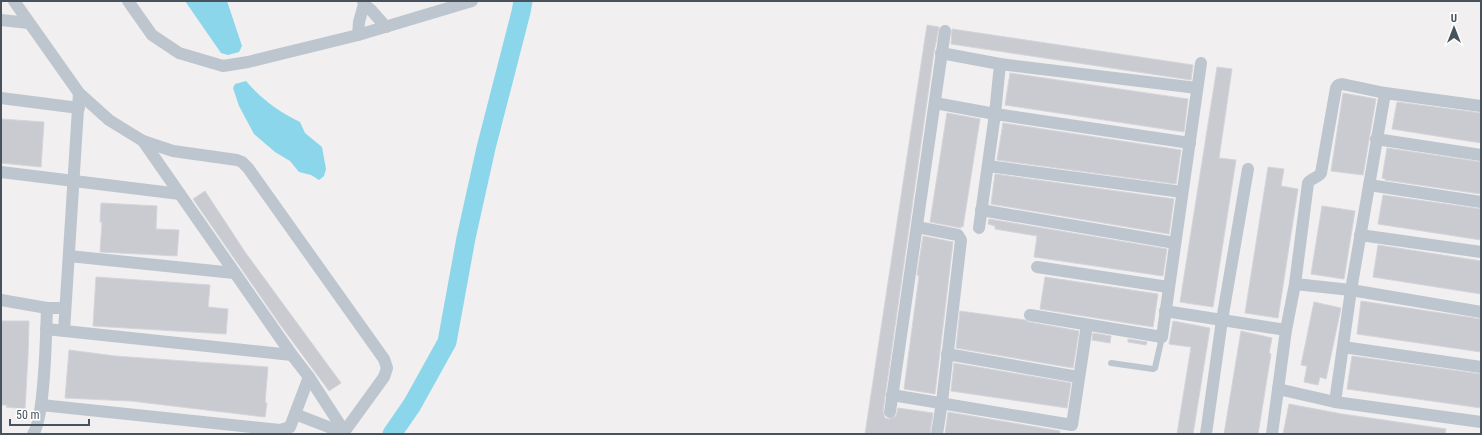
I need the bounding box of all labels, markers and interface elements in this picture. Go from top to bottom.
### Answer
north arrow [1434,8,1474,48]
text: U [1451,12,1457,25]
scale bar [10,401,89,427]
text: 50 m [16,408,40,422]

